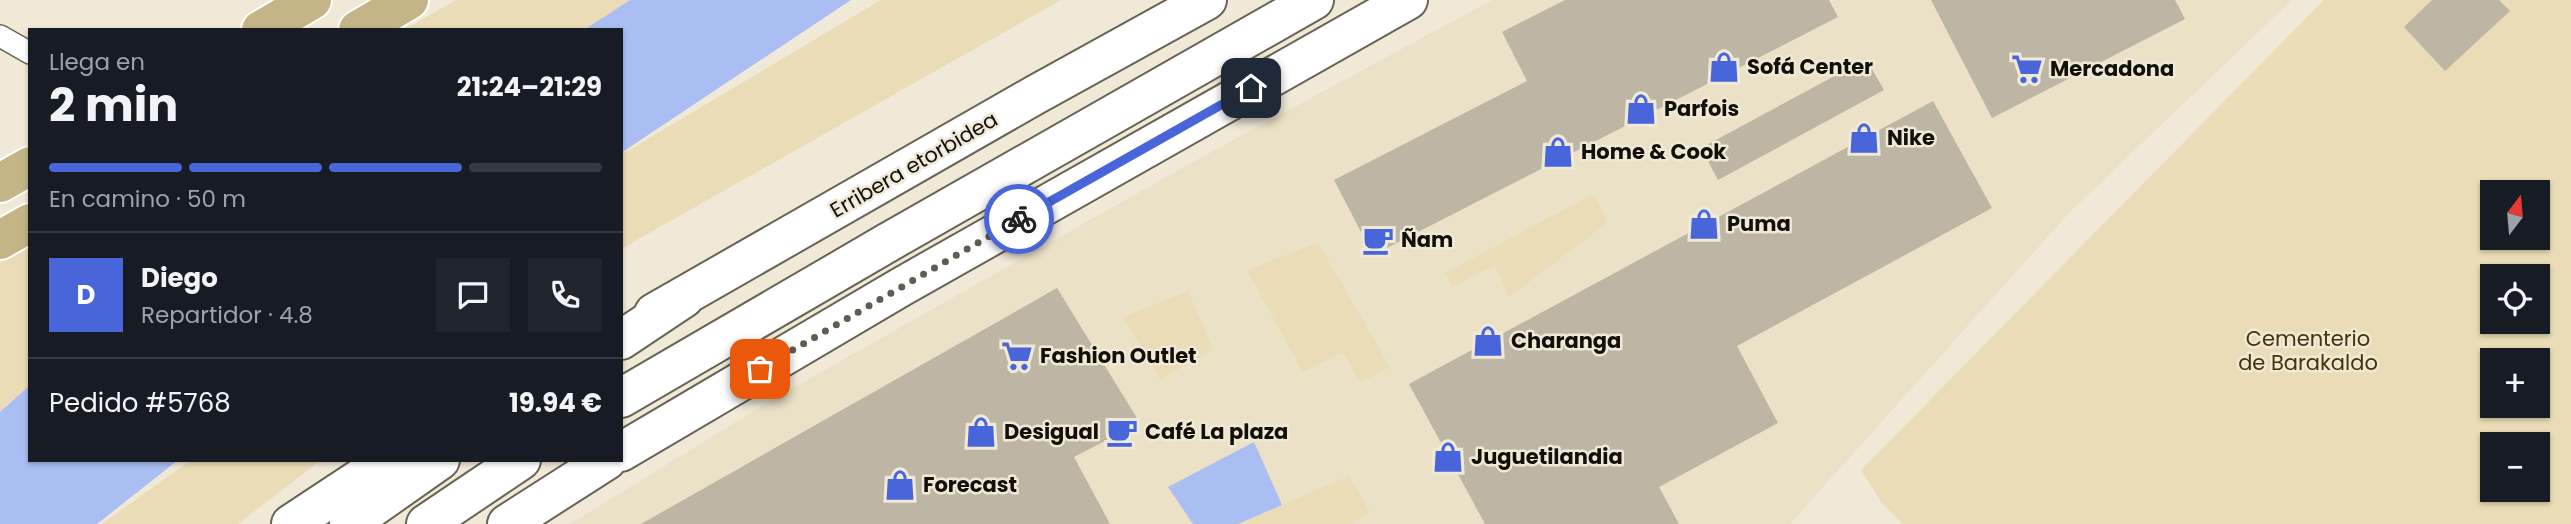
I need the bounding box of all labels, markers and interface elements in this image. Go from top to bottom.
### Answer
text: Llega en [49,46,145,78]
shop icon: Sofá Center [1707,50,1741,84]
place label: Sofá Center [1747,52,1873,81]
supermarket icon: Mercadona [2010,52,2044,86]
place label: Mercadona [2050,54,2174,83]
pin [1221,58,1281,118]
text: 21:24–21:29 [457,69,602,105]
icon: home [1232,69,1270,107]
text: 2 min [49,73,178,137]
shop icon: Parfois [1624,92,1658,126]
place label: Parfois [1664,94,1739,123]
street label: Erribera etorbidea [825,105,1003,224]
shop icon: Nike [1847,121,1881,155]
place label: Nike [1887,123,1935,152]
shop icon: Home & Cook [1541,135,1575,169]
place label: Home & Cook [1581,137,1726,166]
north arrow [2480,180,2550,250]
map controls [2480,180,2550,502]
text: En camino · 50 m [49,183,246,215]
courier [984,184,1054,254]
icon: bike [1000,200,1038,238]
shop icon: Puma [1687,207,1721,241]
place label: Puma [1727,209,1791,238]
cafe icon: Ñam [1361,223,1395,257]
place label: Ñam [1401,225,1453,254]
button: chat [436,258,510,332]
button: phone [528,258,602,332]
text: Diego [141,260,218,296]
button: locate [2480,264,2550,334]
text: D [77,277,95,313]
text: Repartidor · 4.8 [141,299,313,331]
shop icon: Charanga [1471,324,1505,358]
park label: Cementerio de Barakaldo [2238,324,2378,377]
place label: Charanga [1511,326,1621,355]
pin [730,339,790,399]
supermarket icon: Fashion Outlet [1000,339,1034,373]
place label: Fashion Outlet [1040,341,1197,370]
button: + [2480,348,2550,418]
icon: bag [741,350,779,388]
text: Pedido #5768 [49,385,231,421]
text: 19.94 € [509,385,602,421]
shop icon: Desigual [964,415,998,449]
cafe icon: Café La plaza [1105,415,1139,449]
place label: Desigual [1004,417,1099,446]
place label: Café La plaza [1145,417,1288,446]
button: − [2480,432,2550,502]
shop icon: Juguetilandia [1431,440,1465,474]
place label: Juguetilandia [1471,442,1623,471]
shop icon: Forecast [883,468,917,502]
place label: Forecast [923,470,1017,499]

